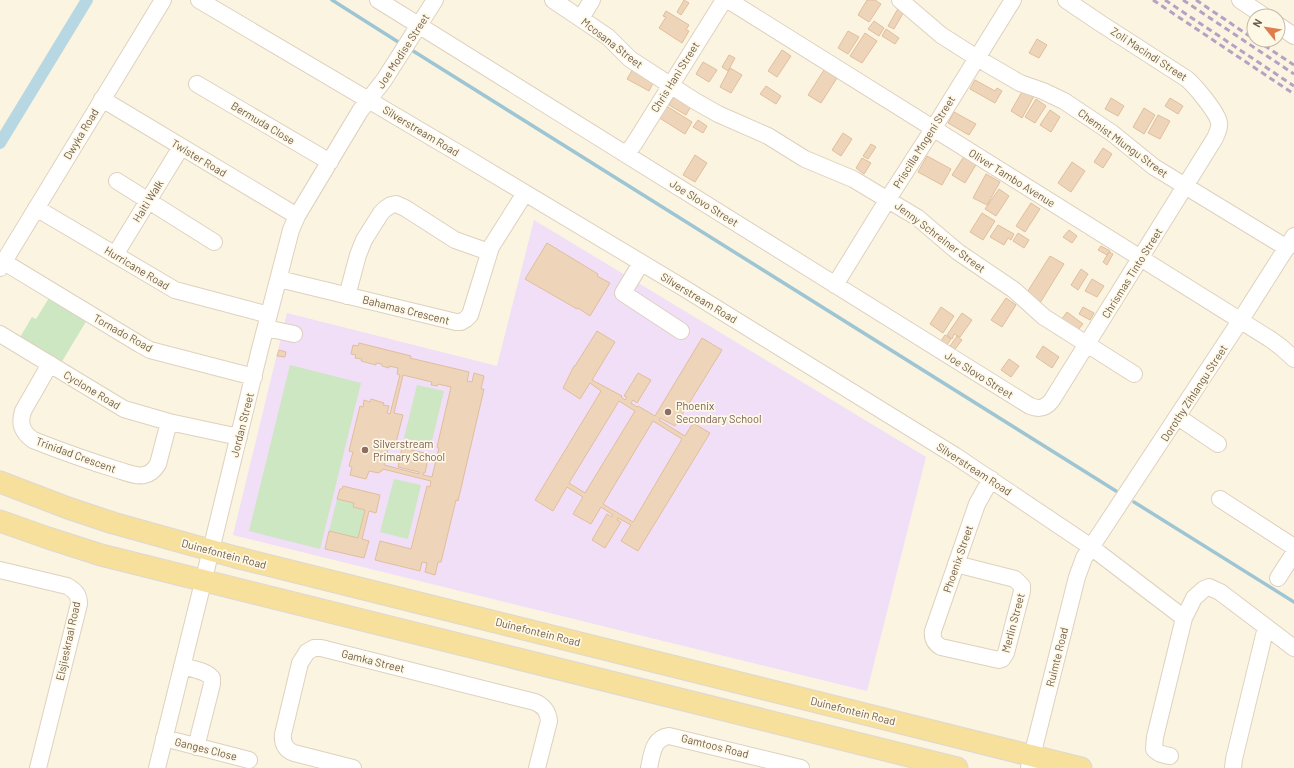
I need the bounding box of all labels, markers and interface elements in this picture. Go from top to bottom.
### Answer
north arrow [1246,8,1286,48]
street label: Joe Modise Street [374,11,432,91]
street label: Mcosana Street [579,15,646,71]
text: N [1249,16,1264,29]
street label: Zoli Macindi Street [1109,24,1190,83]
street label: Chris Hani Street [648,39,701,114]
street label: Priscilla Mngeni Street [890,93,957,190]
street label: Bermuda Close [229,98,298,147]
street label: Silverstream Road [381,103,462,159]
street label: Dwyka Road [60,106,101,162]
street label: Chemist Mlungu Street [1076,106,1171,180]
street label: Twister Road [169,136,229,179]
street label: Oliver Tambo Avenue [967,146,1058,209]
street label: Joe Slovo Street [668,176,741,229]
street label: Haiti Walk [129,177,166,224]
street label: Jenny Schreiner Street [893,198,988,275]
street label: Chrismas Tinto Street [1099,225,1165,320]
street label: Hurricane Road [102,243,172,292]
street label: Silverstream Road [659,270,740,326]
street label: Bahamas Crescent [361,292,451,327]
street label: Tornado Road [91,311,155,354]
street label: Dorothy Zihlangu Street [1157,342,1230,444]
street label: Joe Slovo Street [943,348,1016,401]
street label: Cyclone Road [61,368,123,412]
street label: Jordan Street [227,391,256,459]
place label: Phoenix Secondary School [676,399,762,425]
marker: Phoenix Secondary School [663,407,673,417]
street label: Trinidad Crescent [34,434,118,475]
place label: Silverstream Primary School [373,437,445,463]
street label: Silverstream Road [934,439,1014,498]
marker: Silverstream Primary School [360,445,370,455]
street label: Phoenix Street [940,523,975,594]
street label: Duinefontein Road [180,536,268,571]
street label: Merlin Street [998,592,1027,654]
street label: Elsjieskraal Road [53,600,82,682]
street label: Duinefontein Road [494,615,582,648]
street label: Ruimte Road [1043,626,1070,688]
street label: Gamka Street [340,646,406,675]
street label: Duinefontein Road [809,694,897,727]
street label: Gamtoos Road [680,731,750,760]
street label: Ganges Close [174,735,239,763]

